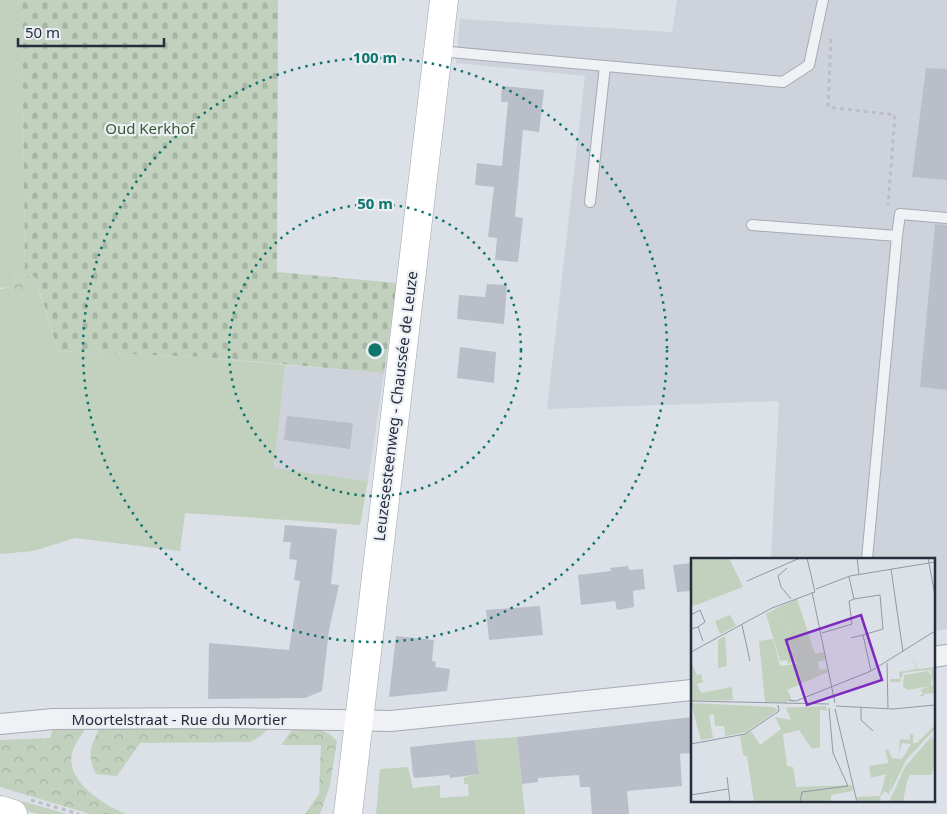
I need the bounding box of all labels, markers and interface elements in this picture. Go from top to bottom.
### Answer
scale bar [18,15,164,47]
text: 50 m [25,22,60,42]
text: 100 m [353,47,397,67]
park label: Oud Kerkhof [105,118,196,138]
text: 50 m [357,193,393,213]
street label: Leuzesesteenweg - Chaussée de Leuze [369,270,421,542]
centre of rings [366,341,384,359]
inset map [691,558,934,802]
street label: Moortelstraat - Rue du Mortier [71,709,287,729]

